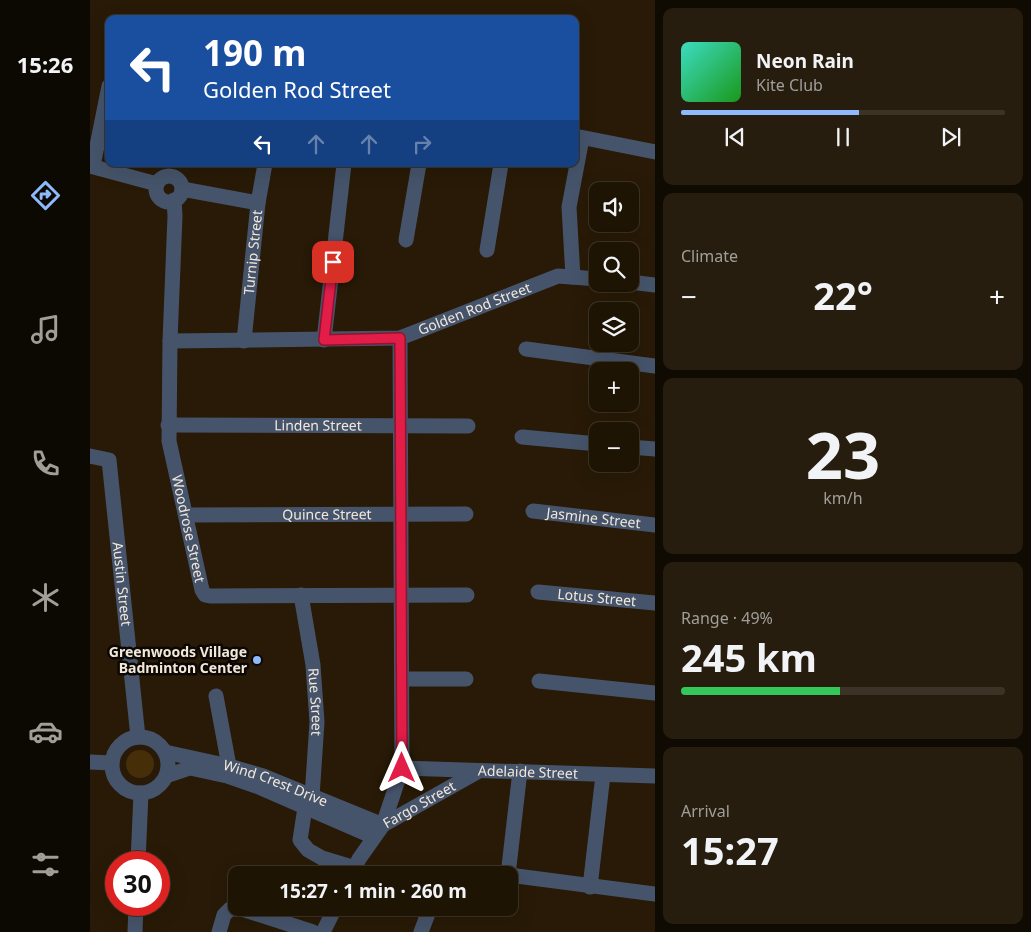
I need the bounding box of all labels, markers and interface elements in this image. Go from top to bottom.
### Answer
text: 190 m [203,29,306,76]
icon: left [120,35,185,100]
text: Neon Rain [756,48,854,74]
text: 15:26 [17,49,73,79]
text: Golden Rod Street [203,74,391,104]
text: Kite Club [756,74,823,96]
icon: previous [721,123,749,151]
icon: pause [829,123,857,151]
icon: next [937,123,965,151]
icon: left [249,130,277,158]
icon: ahead [302,130,330,158]
icon: ahead [355,130,383,158]
icon: right [408,130,436,158]
icon: directions [28,178,63,213]
map controls [589,182,639,472]
button: sound [589,182,639,232]
street label: Turnip Street [239,209,266,296]
pin [312,241,354,283]
button: search [589,242,639,292]
text: Climate [681,245,738,267]
icon: arrive [319,248,347,276]
text: 22° [813,269,873,321]
text: − [681,277,697,315]
text: + [989,277,1005,315]
street label: Golden Rod Street [415,278,533,339]
button: layers [589,302,639,352]
icon: music [28,312,63,347]
button: + [589,362,639,412]
text: 23 [806,410,880,498]
street label: Linden Street [274,415,362,435]
button: − [589,422,639,472]
icon: phone [28,446,63,481]
street label: Woodrose Street [168,473,210,584]
text: km/h [823,487,863,509]
street label: Jasmine Street [544,502,642,532]
street label: Quince Street [282,504,372,524]
street label: Austin Street [109,541,136,627]
icon: climate [28,580,63,615]
street label: Lotus Street [557,584,637,610]
text: Range · 49% [681,607,773,629]
text: 245 km [681,631,817,683]
place label: Greenwoods Village Badminton Center [109,642,248,677]
marker: Greenwoods Village Badminton Center [251,654,263,666]
street label: Rue Street [304,667,327,737]
icon: car [28,714,63,749]
position arrow [375,741,427,793]
street label: Wind Crest Drive [221,755,331,810]
street label: Adelaide Street [478,760,578,783]
street label: Fargo Street [379,776,459,832]
text: Arrival [681,800,730,822]
text: 15:27 [681,824,779,876]
icon: filters [28,847,63,882]
speed limit sign: 30 [105,851,170,916]
text: 15:27 · 1 min · 260 m [279,878,467,904]

